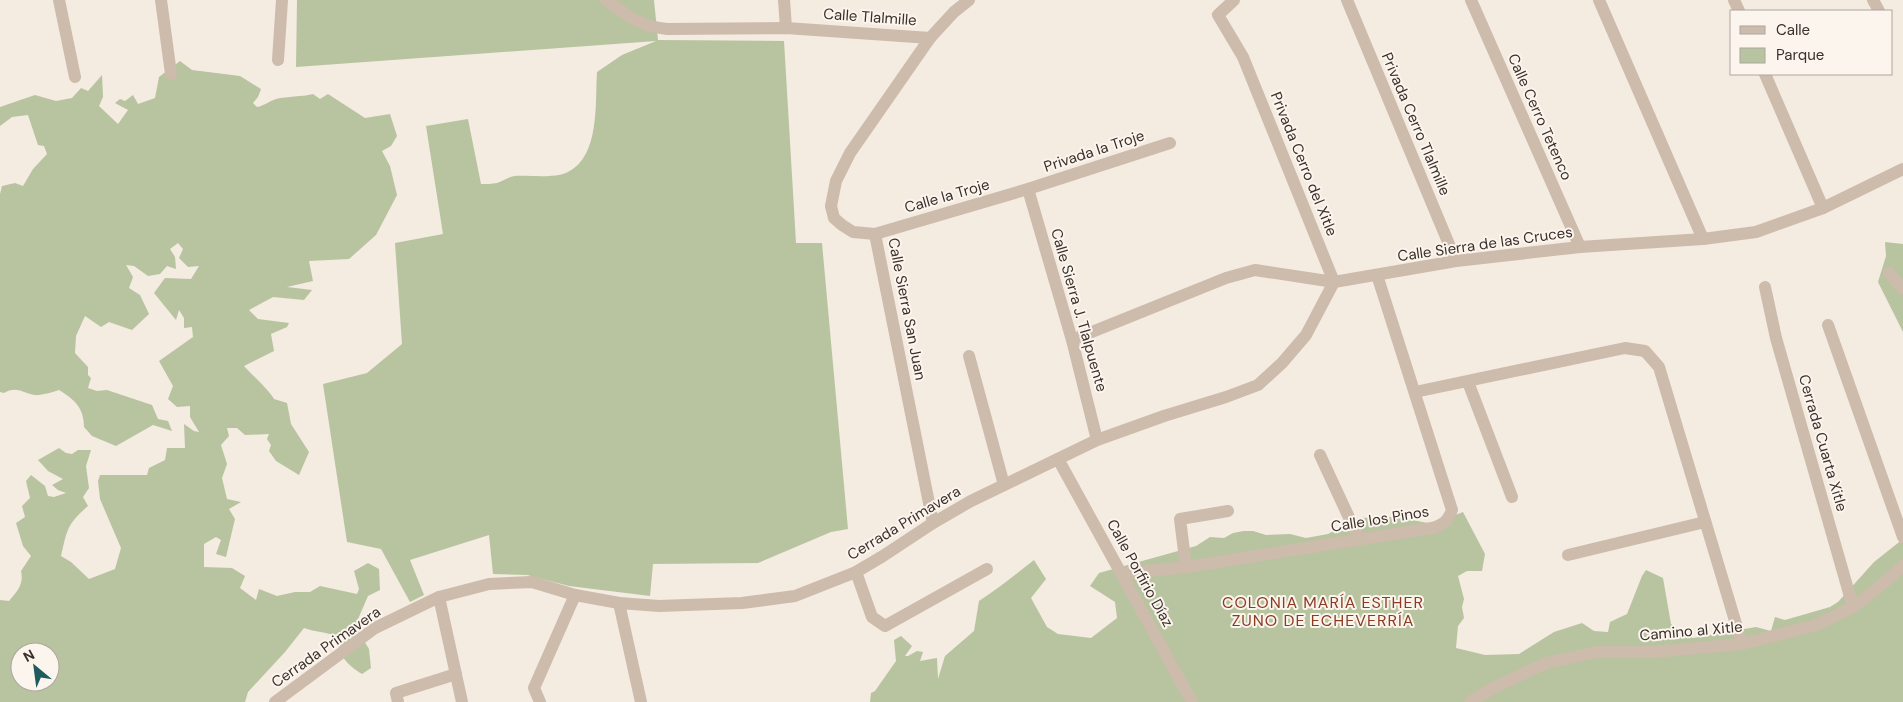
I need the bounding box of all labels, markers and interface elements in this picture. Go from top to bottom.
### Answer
street label: Calle Tlalmille [823,4,917,30]
legend [1730,10,1893,75]
text: Calle [1776,20,1810,40]
text: Parque [1776,45,1824,65]
street label: Privada Cerro Tlalmille [1377,49,1455,199]
street label: Calle Cerro Tetenco [1503,50,1577,184]
street label: Privada Cerro del Xitle [1266,89,1342,239]
street label: Privada la Troje [1041,125,1147,177]
street label: Calle la Troje [902,174,992,218]
street label: Calle Sierra de las Cruces [1396,222,1574,266]
street label: Calle Sierra J. Tlalpuente [1046,226,1112,394]
street label: Calle Sierra San Juan [883,236,931,382]
street label: Cerrada Cuarta Xitle [1794,372,1852,514]
street label: Cerrada Primavera [844,481,964,565]
street label: Calle los Pinos [1329,501,1431,537]
street label: Calle Porfirio Díaz [1102,516,1178,630]
district label: COLONIA MARÍA ESTHER ZUNO DE ECHEVERRÍA [1222,592,1424,631]
street label: Cerrada Primavera [267,602,385,692]
street label: Camino al Xitle [1639,617,1743,645]
north arrow [10,642,60,692]
text: N [20,645,38,666]

